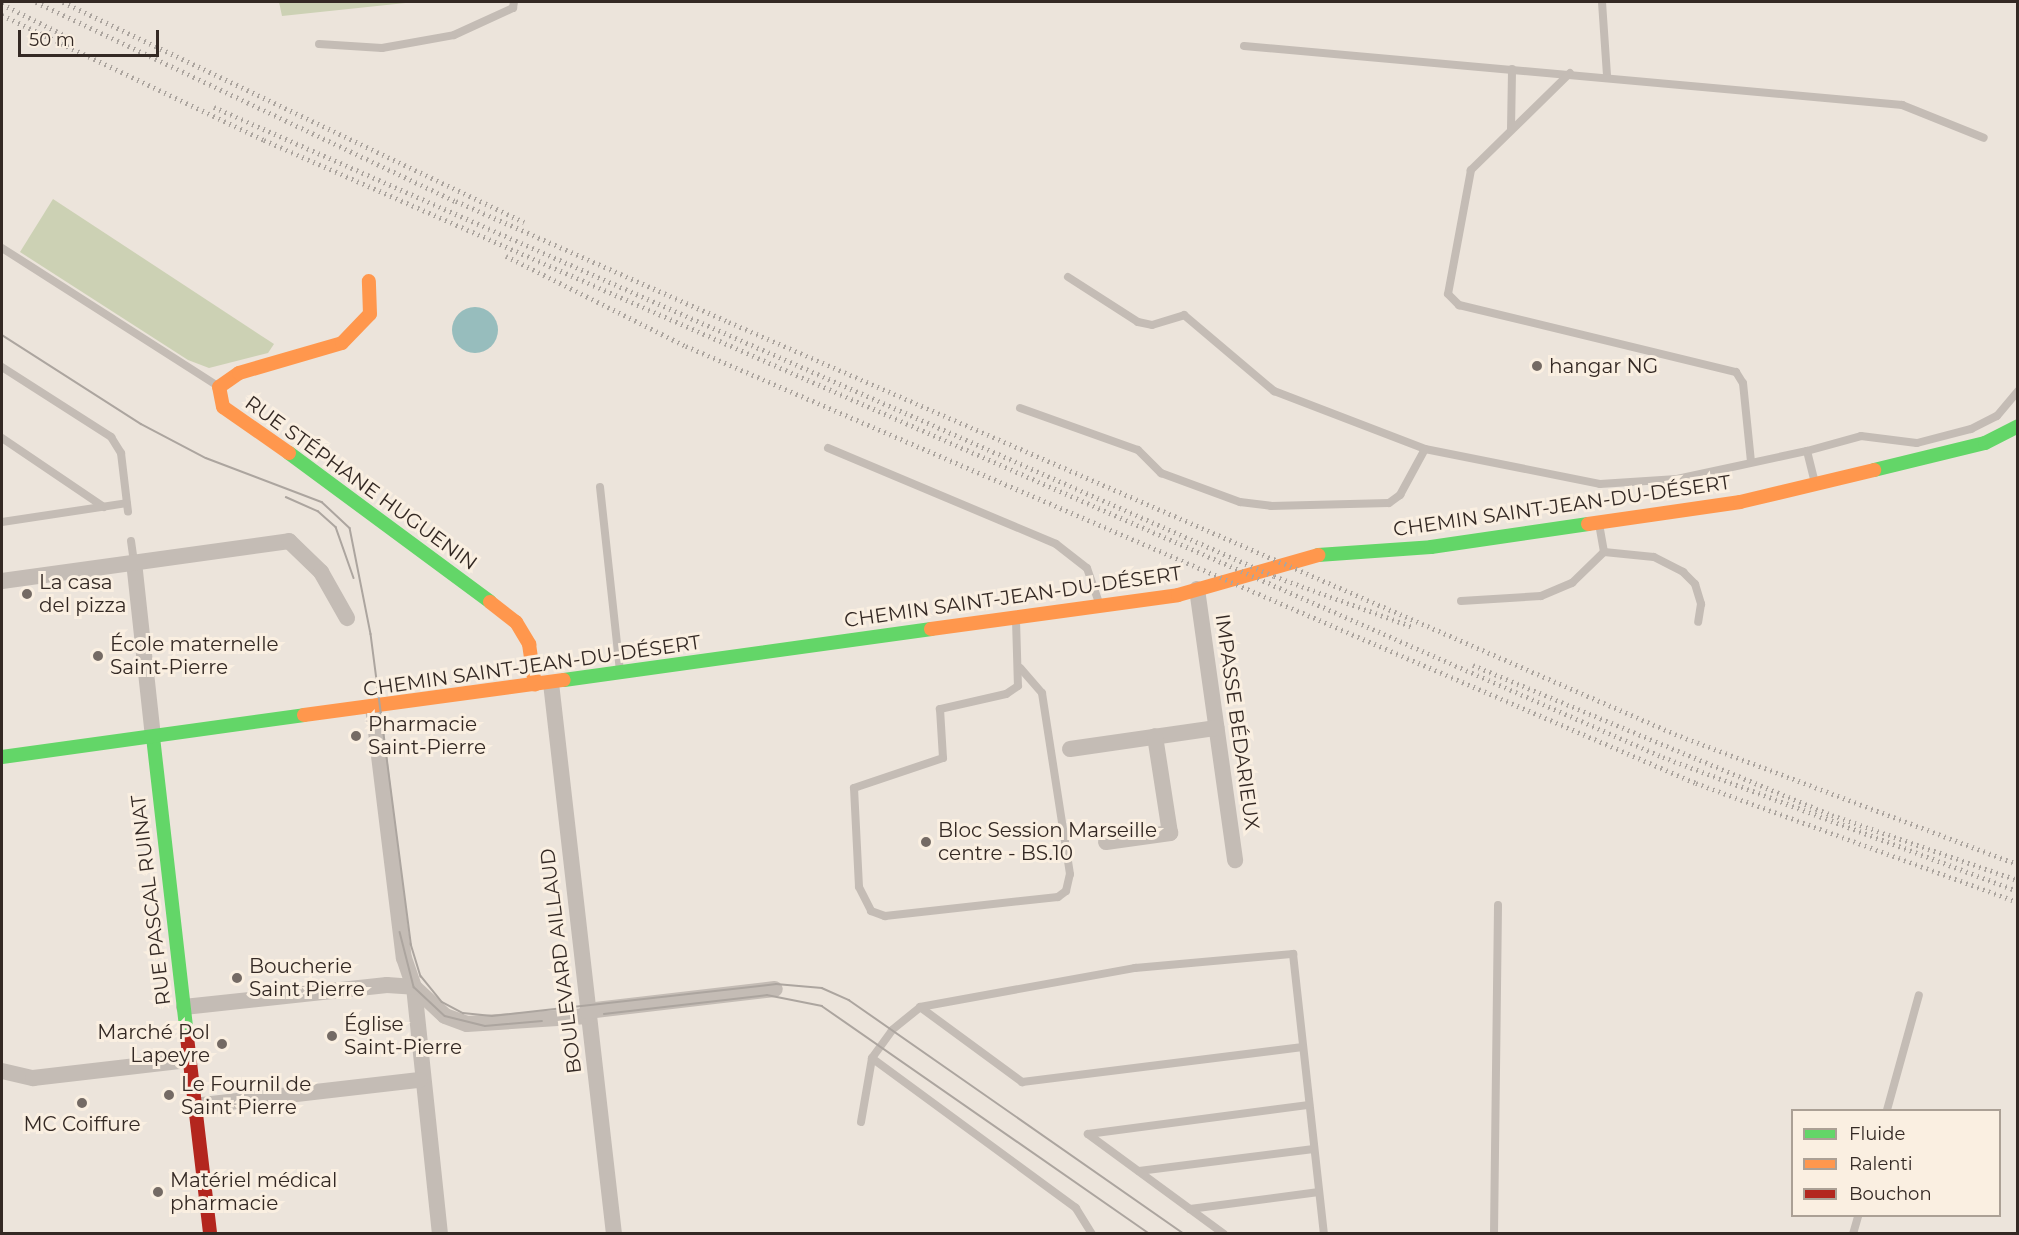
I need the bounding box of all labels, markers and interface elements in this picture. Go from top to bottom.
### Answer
scale bar [21,18,162,56]
text: 50 m [29,29,75,51]
place label: hangar NG [1549,354,1658,378]
marker: hangar NG [1530,359,1544,373]
street label: RUE STÉPHANE HUGUENIN [240,391,482,575]
street label: CHEMIN SAINT-JEAN-DU-DÉSERT [1392,470,1732,542]
street label: CHEMIN SAINT-JEAN-DU-DÉSERT [843,561,1183,633]
place label: La casa del pizza [39,570,126,617]
marker: La casa del pizza [20,587,34,601]
street label: IMPASSE BÉDARIEUX [1210,612,1264,832]
street label: CHEMIN SAINT-JEAN-DU-DÉSERT [362,630,702,702]
place label: École maternelle Saint-Pierre [110,632,279,679]
marker: École maternelle Saint-Pierre [91,649,105,663]
place label: Pharmacie Saint-Pierre [368,712,486,759]
marker: Pharmacie Saint-Pierre [349,729,363,743]
street label: RUE PASCAL RUINAT [126,793,176,1007]
place label: Bloc Session Marseille centre - BS.10 [938,819,1157,866]
marker: Bloc Session Marseille centre - BS.10 [919,835,933,849]
street label: BOULEVARD AILLAUD [535,847,587,1075]
place label: Boucherie Saint Pierre [249,954,365,1001]
marker: Boucherie Saint Pierre [230,971,244,985]
place label: Église Saint-Pierre [344,1012,462,1059]
place label: Marché Pol Lapeyre [97,1020,210,1067]
marker: Église Saint-Pierre [325,1029,339,1043]
marker: Marché Pol Lapeyre [215,1037,229,1051]
place label: Le Fournil de Saint Pierre [181,1072,311,1119]
marker: Le Fournil de Saint Pierre [162,1088,176,1102]
marker: MC Coiffure [75,1096,89,1110]
legend [1791,1109,2001,1217]
place label: MC Coiffure [23,1112,141,1136]
text: Fluide [1849,1123,1905,1145]
text: Ralenti [1849,1153,1913,1175]
place label: Matériel médical pharmacie [170,1168,337,1215]
text: Bouchon [1849,1183,1932,1205]
marker: Matériel médical pharmacie [151,1185,165,1199]

